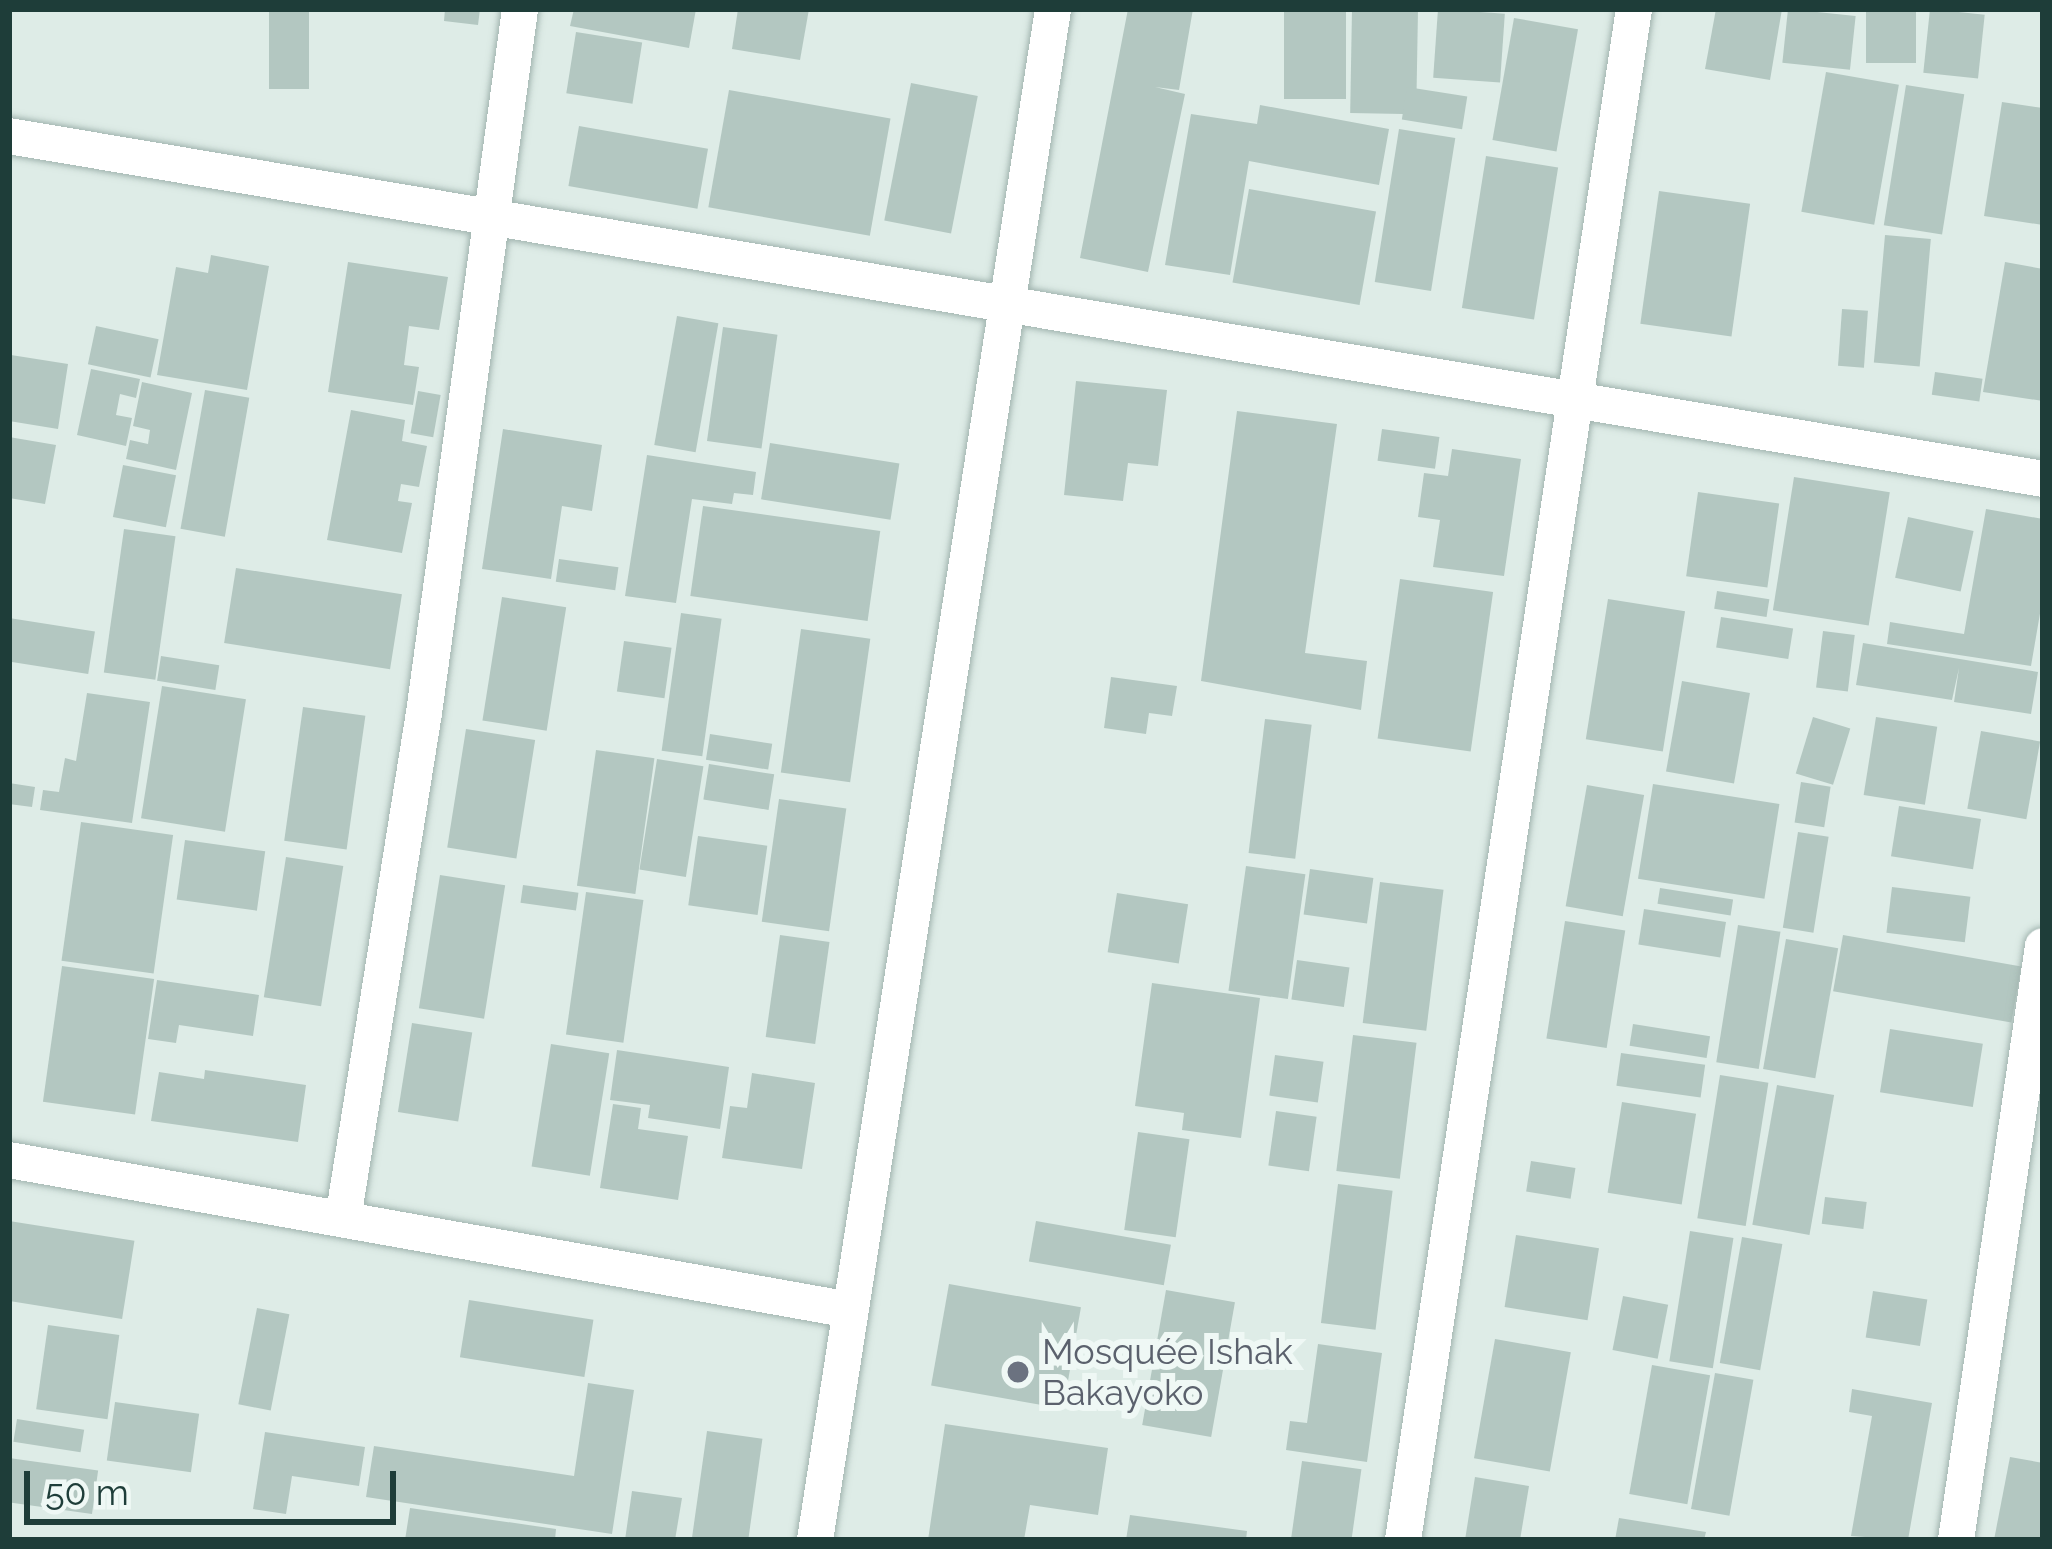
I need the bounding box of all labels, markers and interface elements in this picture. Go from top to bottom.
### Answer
place label: Mosquée Ishak Bakayoko [1042,1329,1293,1414]
marker: Mosquée Ishak Bakayoko [1005,1359,1031,1385]
scale bar [30,1447,402,1521]
text: 50 m [45,1471,129,1513]

